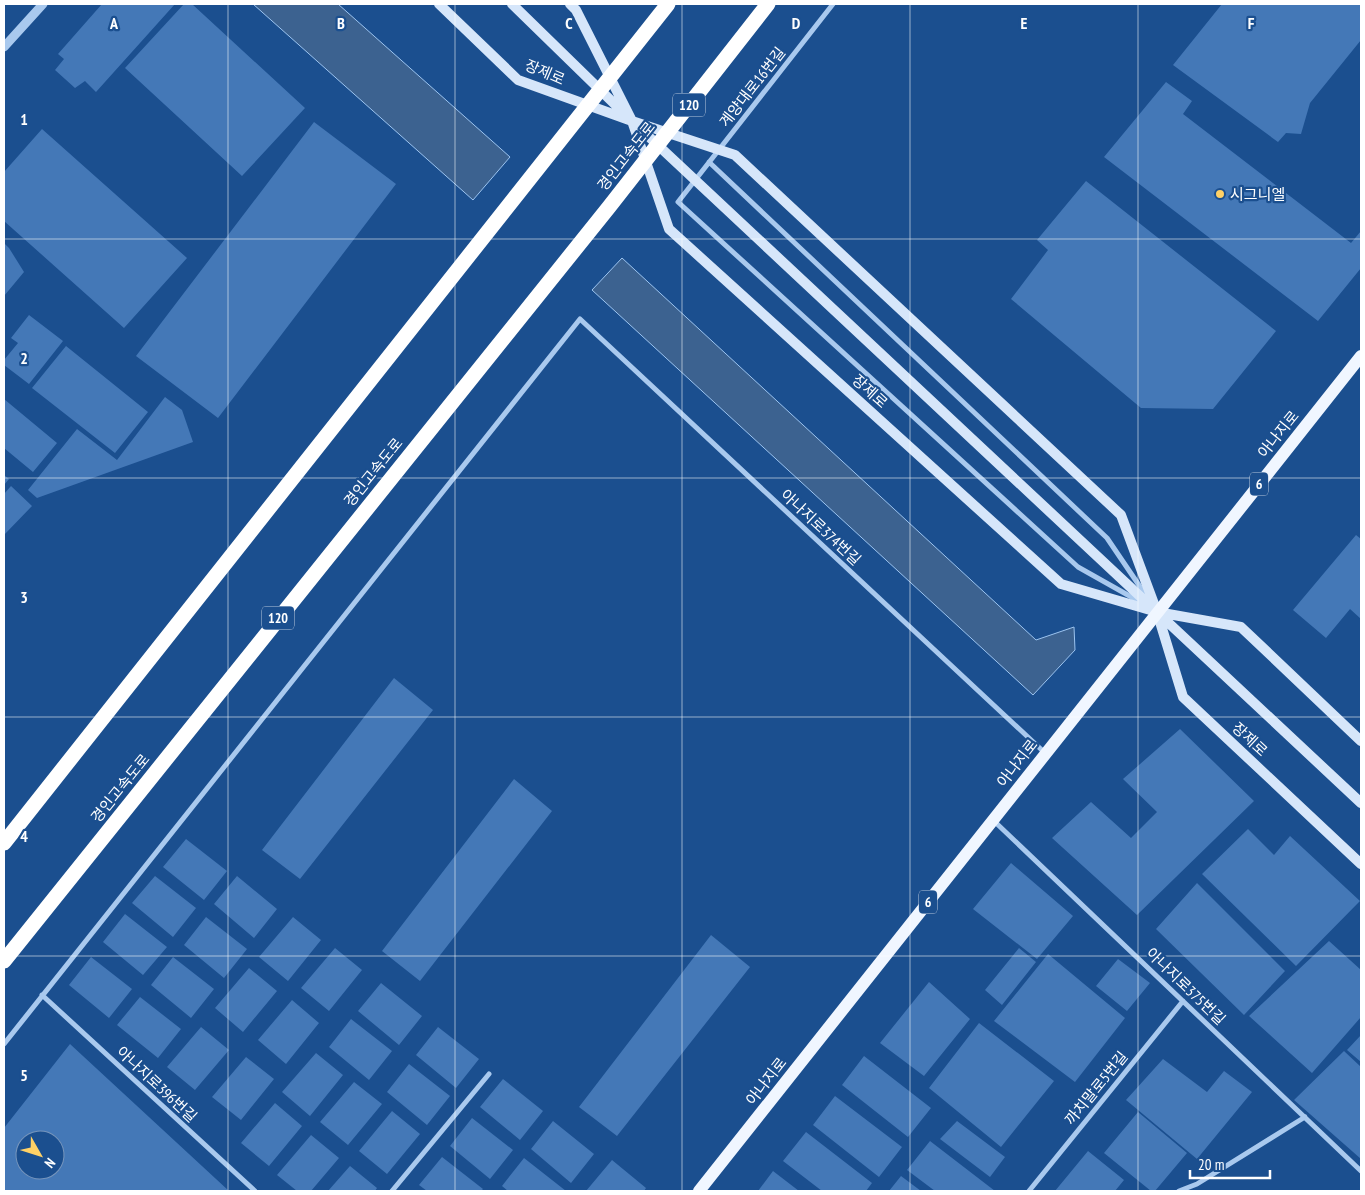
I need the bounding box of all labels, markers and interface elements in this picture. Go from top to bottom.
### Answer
text: A [109,13,119,33]
text: B [337,13,345,33]
text: C [565,13,573,33]
text: D [792,13,801,33]
text: E [1021,13,1028,33]
text: F [1248,13,1255,33]
street label: 계양대로16번길 [715,43,789,131]
street label: 장제로 [522,55,568,89]
road number: 120 [673,94,705,116]
text: 1 [20,109,28,129]
street label: 경인고속도로 [593,118,659,194]
place label: 시그니엘 [1230,185,1285,204]
marker: 시그니엘 [1214,188,1226,200]
text: 2 [20,348,28,368]
street label: 장제로 [848,370,892,412]
street label: 아나지로 [1253,407,1303,461]
street label: 경인고속도로 [340,434,406,510]
road number: 6 [1250,472,1268,496]
street label: 아나지로374번길 [777,485,865,569]
text: 3 [20,587,28,607]
road number: 120 [262,606,294,630]
street label: 장제로 [1228,718,1272,760]
street label: 아나지로 [993,735,1041,791]
street label: 경인고속도로 [87,750,153,826]
text: 4 [20,826,28,846]
road number: 6 [919,890,937,914]
street label: 아나지로375번길 [1142,943,1230,1029]
street label: 아나지로396번길 [113,1042,201,1126]
street label: 까치말로5번길 [1060,1047,1132,1129]
street label: 아나지로 [742,1053,790,1109]
text: 5 [20,1065,28,1085]
north arrow [15,1130,65,1180]
scale bar [1190,1148,1270,1180]
text: N [41,1155,59,1172]
text: 20 m [1198,1155,1224,1174]

